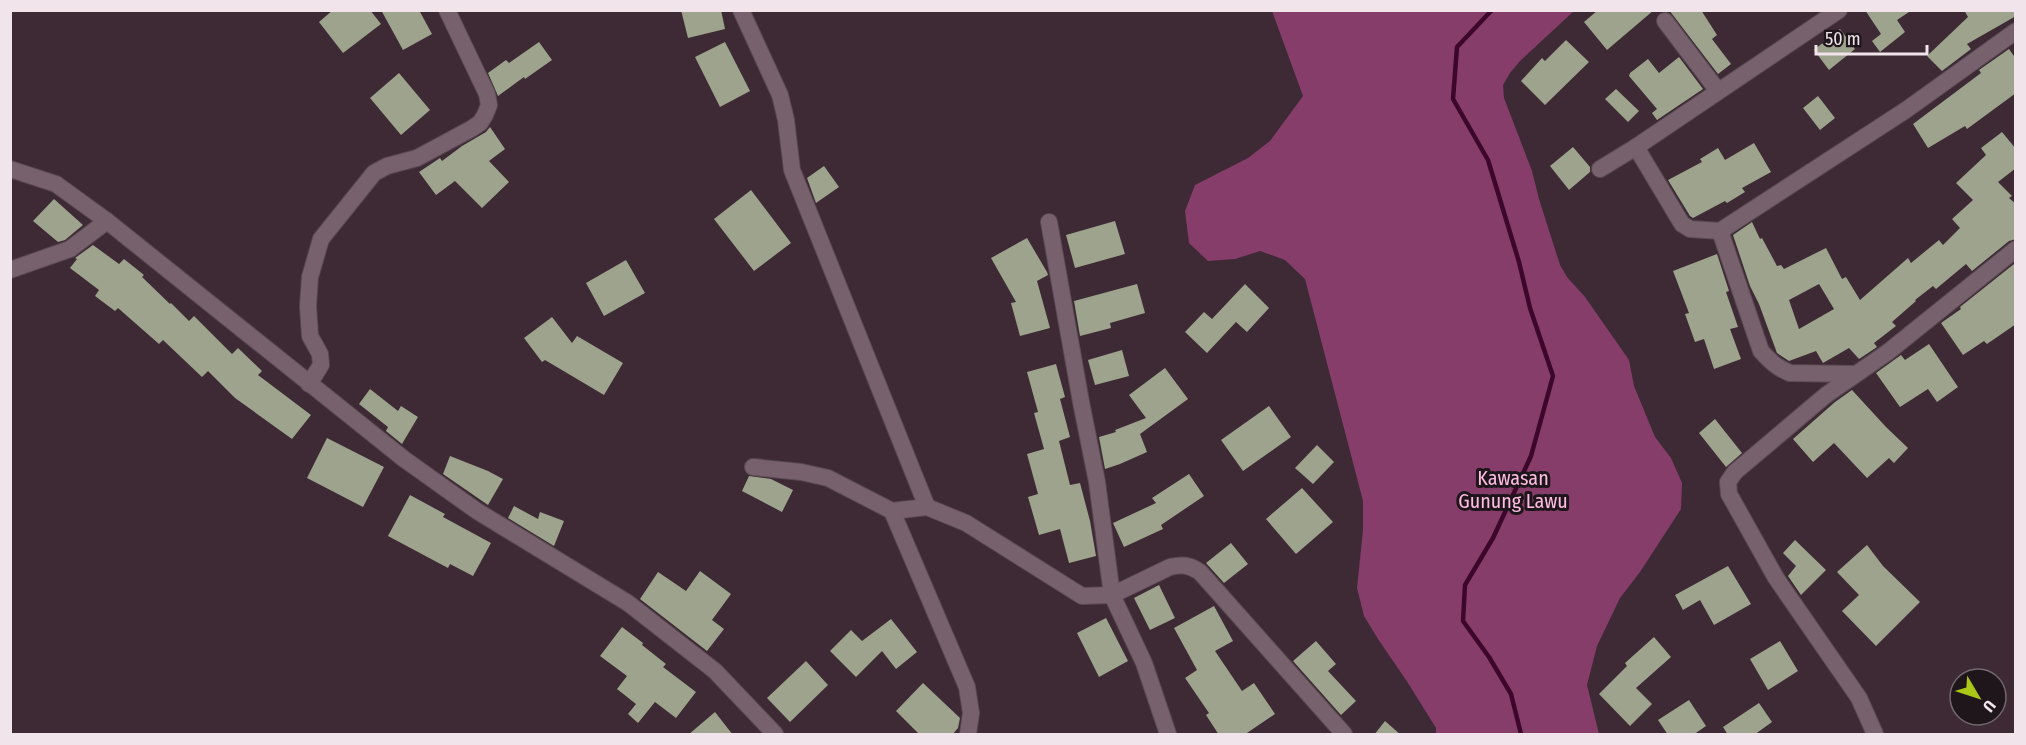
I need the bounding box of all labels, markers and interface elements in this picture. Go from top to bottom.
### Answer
scale bar [1816,18,1927,56]
text: 50 m [1825,28,1861,50]
park label: Kawasan Gunung Lawu [1458,466,1568,513]
north arrow [1948,667,2008,727]
text: U [1979,696,2000,716]

